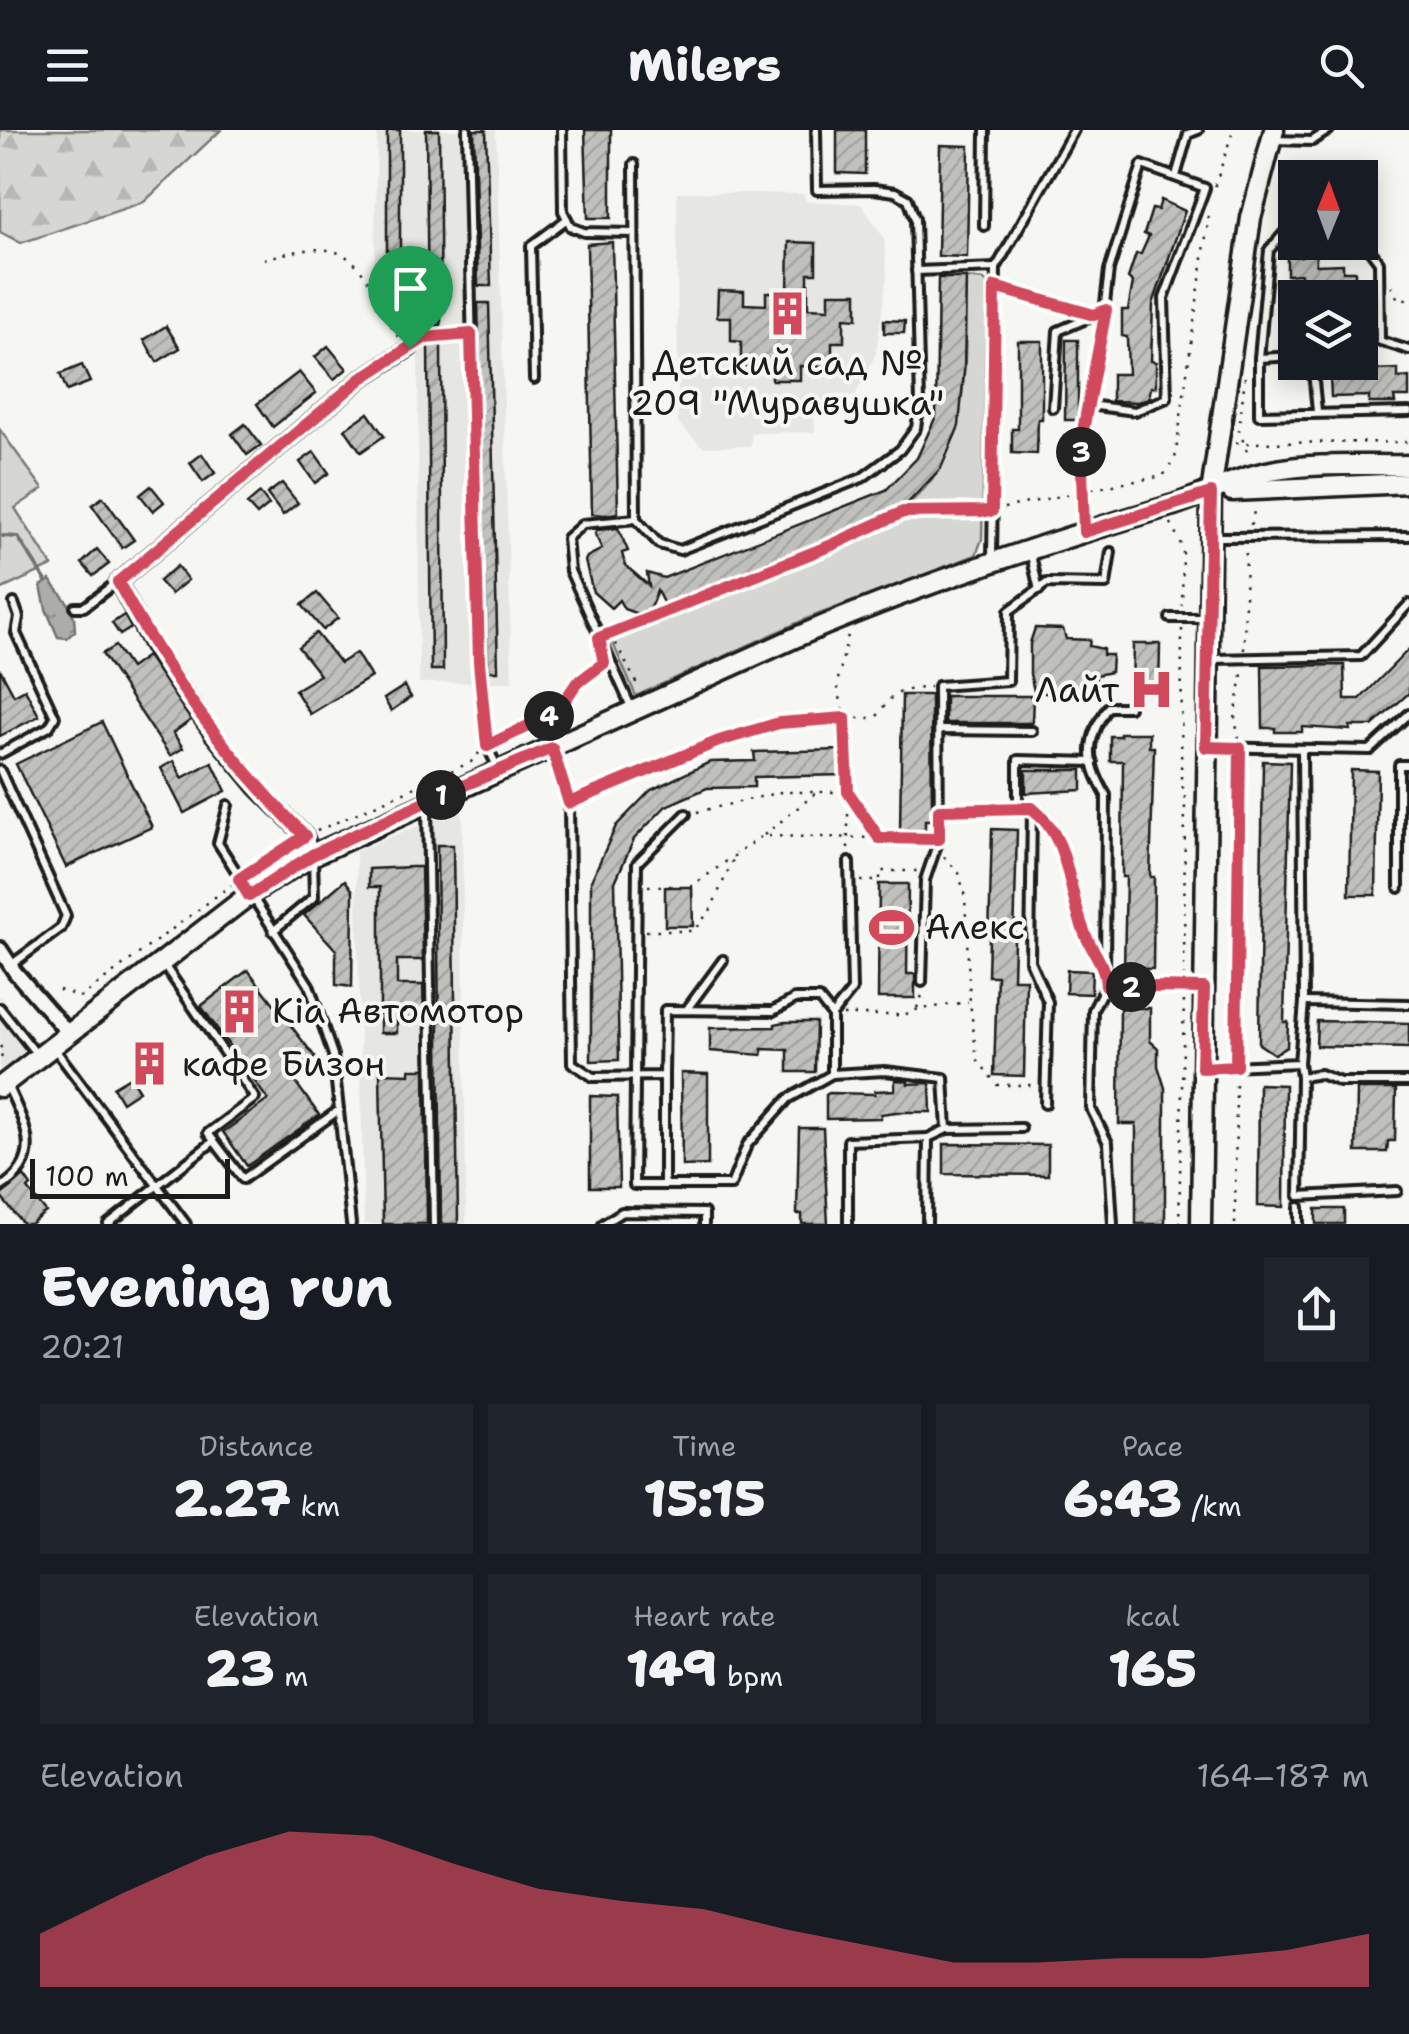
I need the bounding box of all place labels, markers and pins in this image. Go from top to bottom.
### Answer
pin [368,246,453,349]
building icon: Детский сад № 209 "Муравушка" [763,289,811,337]
place label: Детский сад № 209 "Муравушка" [630,339,944,426]
pin: 3 [1056,427,1106,477]
place label: Лайт [1035,666,1119,713]
hospital icon: Лайт [1128,666,1176,714]
pin: 4 [524,691,574,741]
pin: 1 [416,770,466,820]
sports icon: Алекс [868,903,916,951]
place label: Алекс [925,903,1025,950]
pin: 2 [1106,962,1156,1012]
building icon: Kia Автомотор [215,987,263,1035]
place label: Kia Автомотор [272,987,524,1034]
building icon: кафе Бизон [125,1040,173,1088]
place label: кафе Бизон [182,1040,385,1087]

